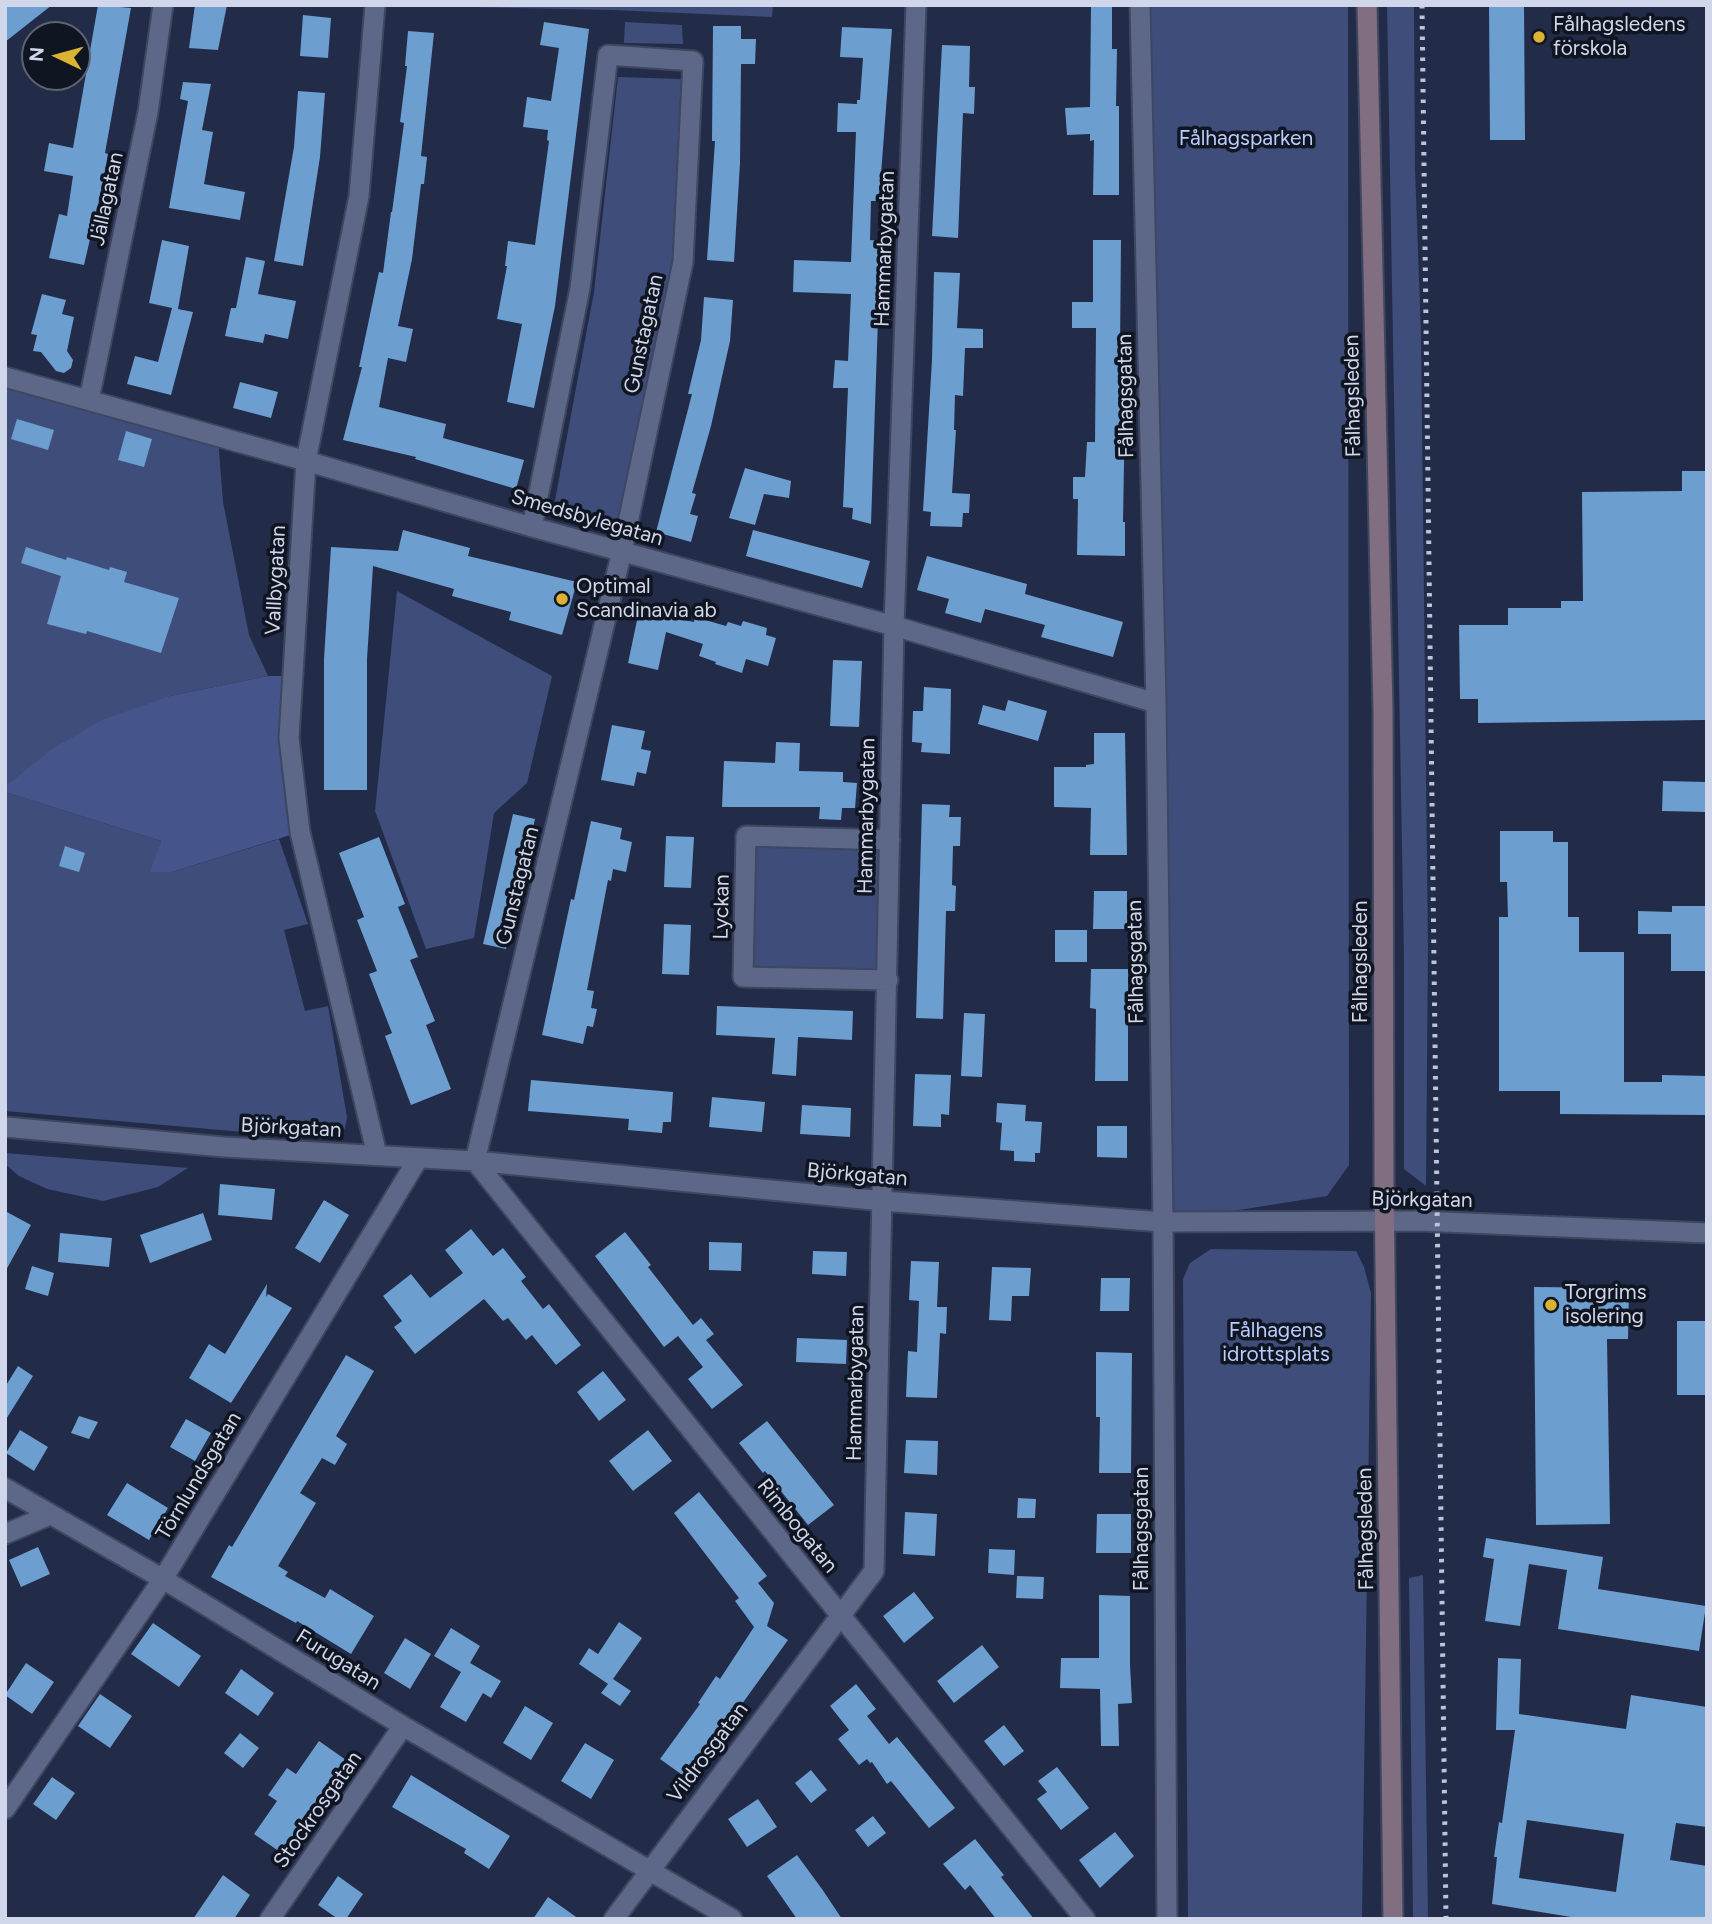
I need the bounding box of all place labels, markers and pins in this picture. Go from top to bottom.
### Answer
place label: Fålhagsledens förskola [1553,12,1685,62]
marker: Fålhagsledens förskola [1531,29,1547,45]
place label: Optimal Scandinavia ab [576,574,717,624]
marker: Optimal Scandinavia ab [554,591,570,607]
place label: Torgrims isolering [1565,1280,1647,1330]
marker: Torgrims isolering [1543,1297,1559,1313]

